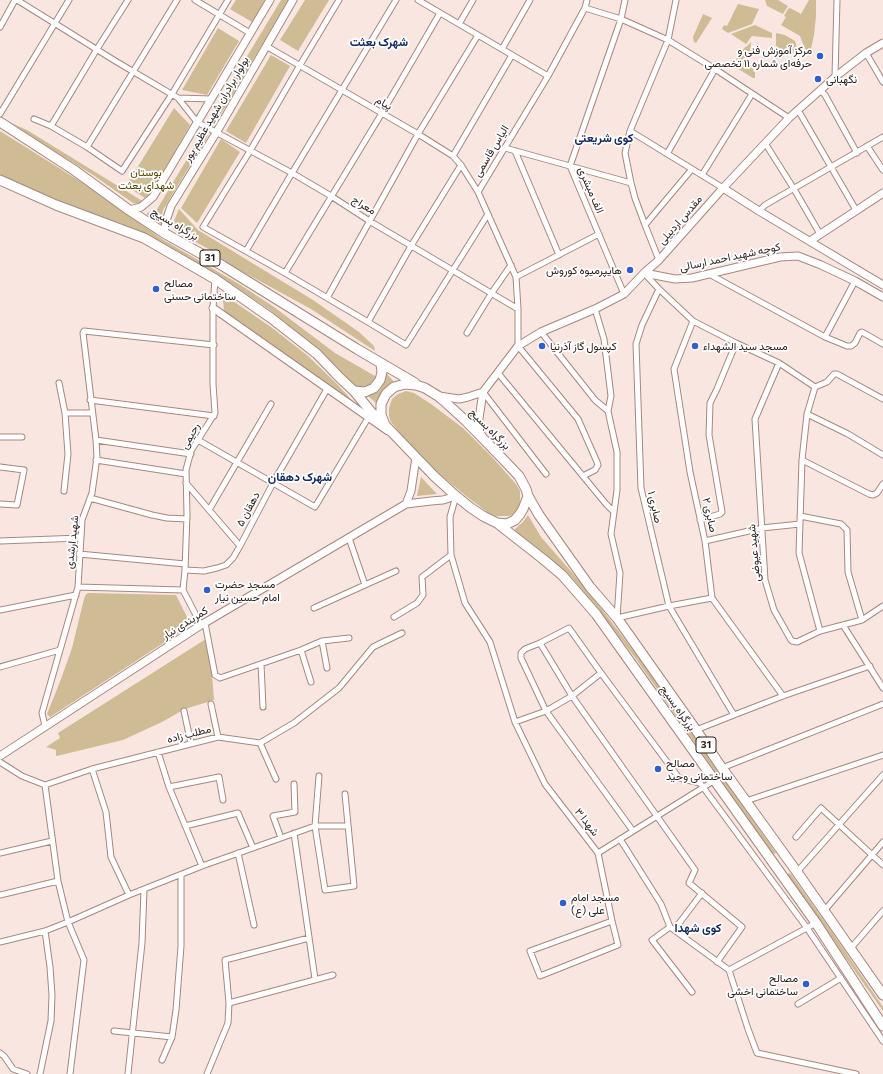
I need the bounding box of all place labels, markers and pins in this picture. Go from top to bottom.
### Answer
place label: مرکز آموزش فنی و حرفه‌ای شماره ۱۱ تخصصی [705,43,812,69]
marker: مرکز آموزش فنی و حرفه‌ای شماره ۱۱ تخصصی [815,51,825,61]
place label: نگهبانی [826,72,857,86]
marker: نگهبانی [813,74,823,84]
place label: هایپرمیوه کوروش [546,263,622,277]
marker: هایپرمیوه کوروش [625,265,635,275]
place label: مصالح ساختمانی حسنی [164,276,236,302]
marker: مصالح ساختمانی حسنی [151,284,161,294]
place label: کپسول گاز آذرنیا [550,339,617,353]
place label: مسجد سید الشهداء [703,339,788,353]
marker: کپسول گاز آذرنیا [537,341,547,351]
marker: مسجد سید الشهداء [690,341,700,351]
place label: مسجد حضرت امام حسین نیار [215,577,280,603]
marker: مسجد حضرت امام حسین نیار [202,585,212,595]
place label: مصالح ساختمانی وحید [666,756,733,782]
marker: مصالح ساختمانی وحید [653,764,663,774]
place label: مسجد امام علی (ع) [571,890,619,916]
marker: مسجد امام علی (ع) [558,898,568,908]
place label: مصالح ساختمانی اخشی [727,971,798,997]
marker: مصالح ساختمانی اخشی [801,979,811,989]

